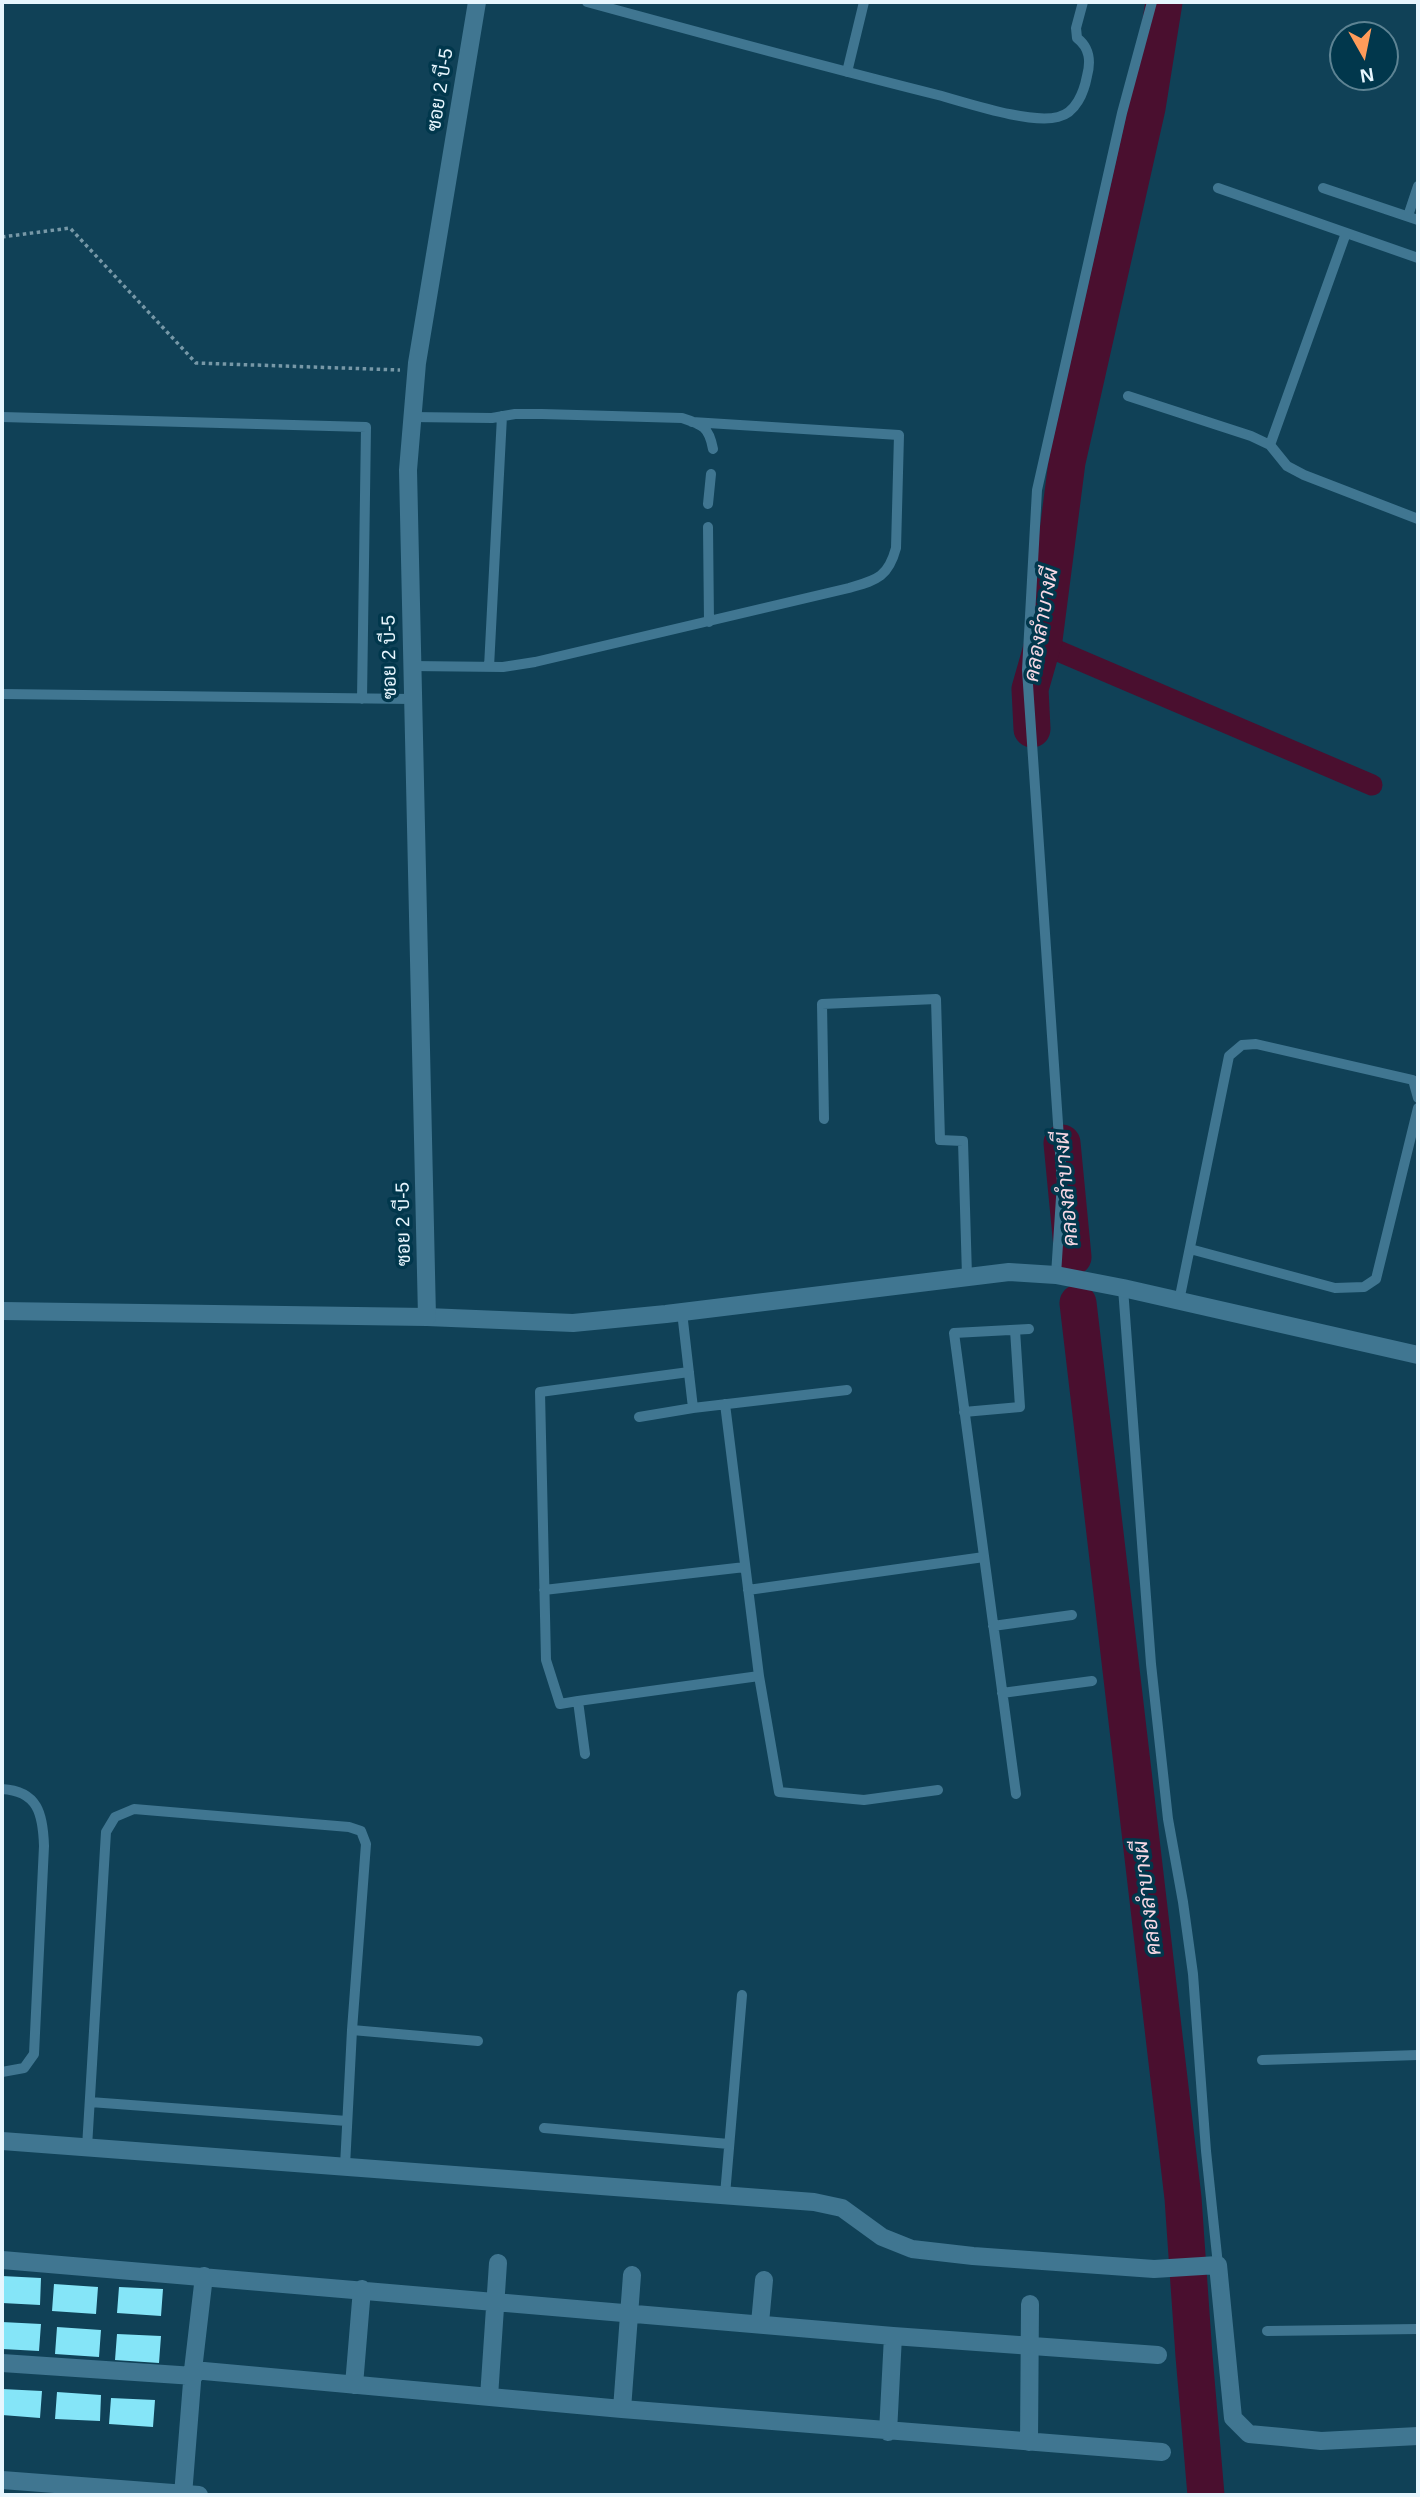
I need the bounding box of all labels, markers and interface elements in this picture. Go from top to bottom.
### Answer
north arrow [1329,21,1399,91]
street label: ซอย 2 บี-5 [423,47,459,133]
text: N [1359,64,1375,87]
water label: คลองลำบางผี [1020,566,1064,684]
street label: ซอย 2 บี-5 [378,615,402,699]
water label: คลองลำบางผี [1049,1130,1085,1248]
street label: ซอย 2 บี-5 [392,1182,416,1266]
water label: คลองลำบางผี [1128,1839,1168,1957]

